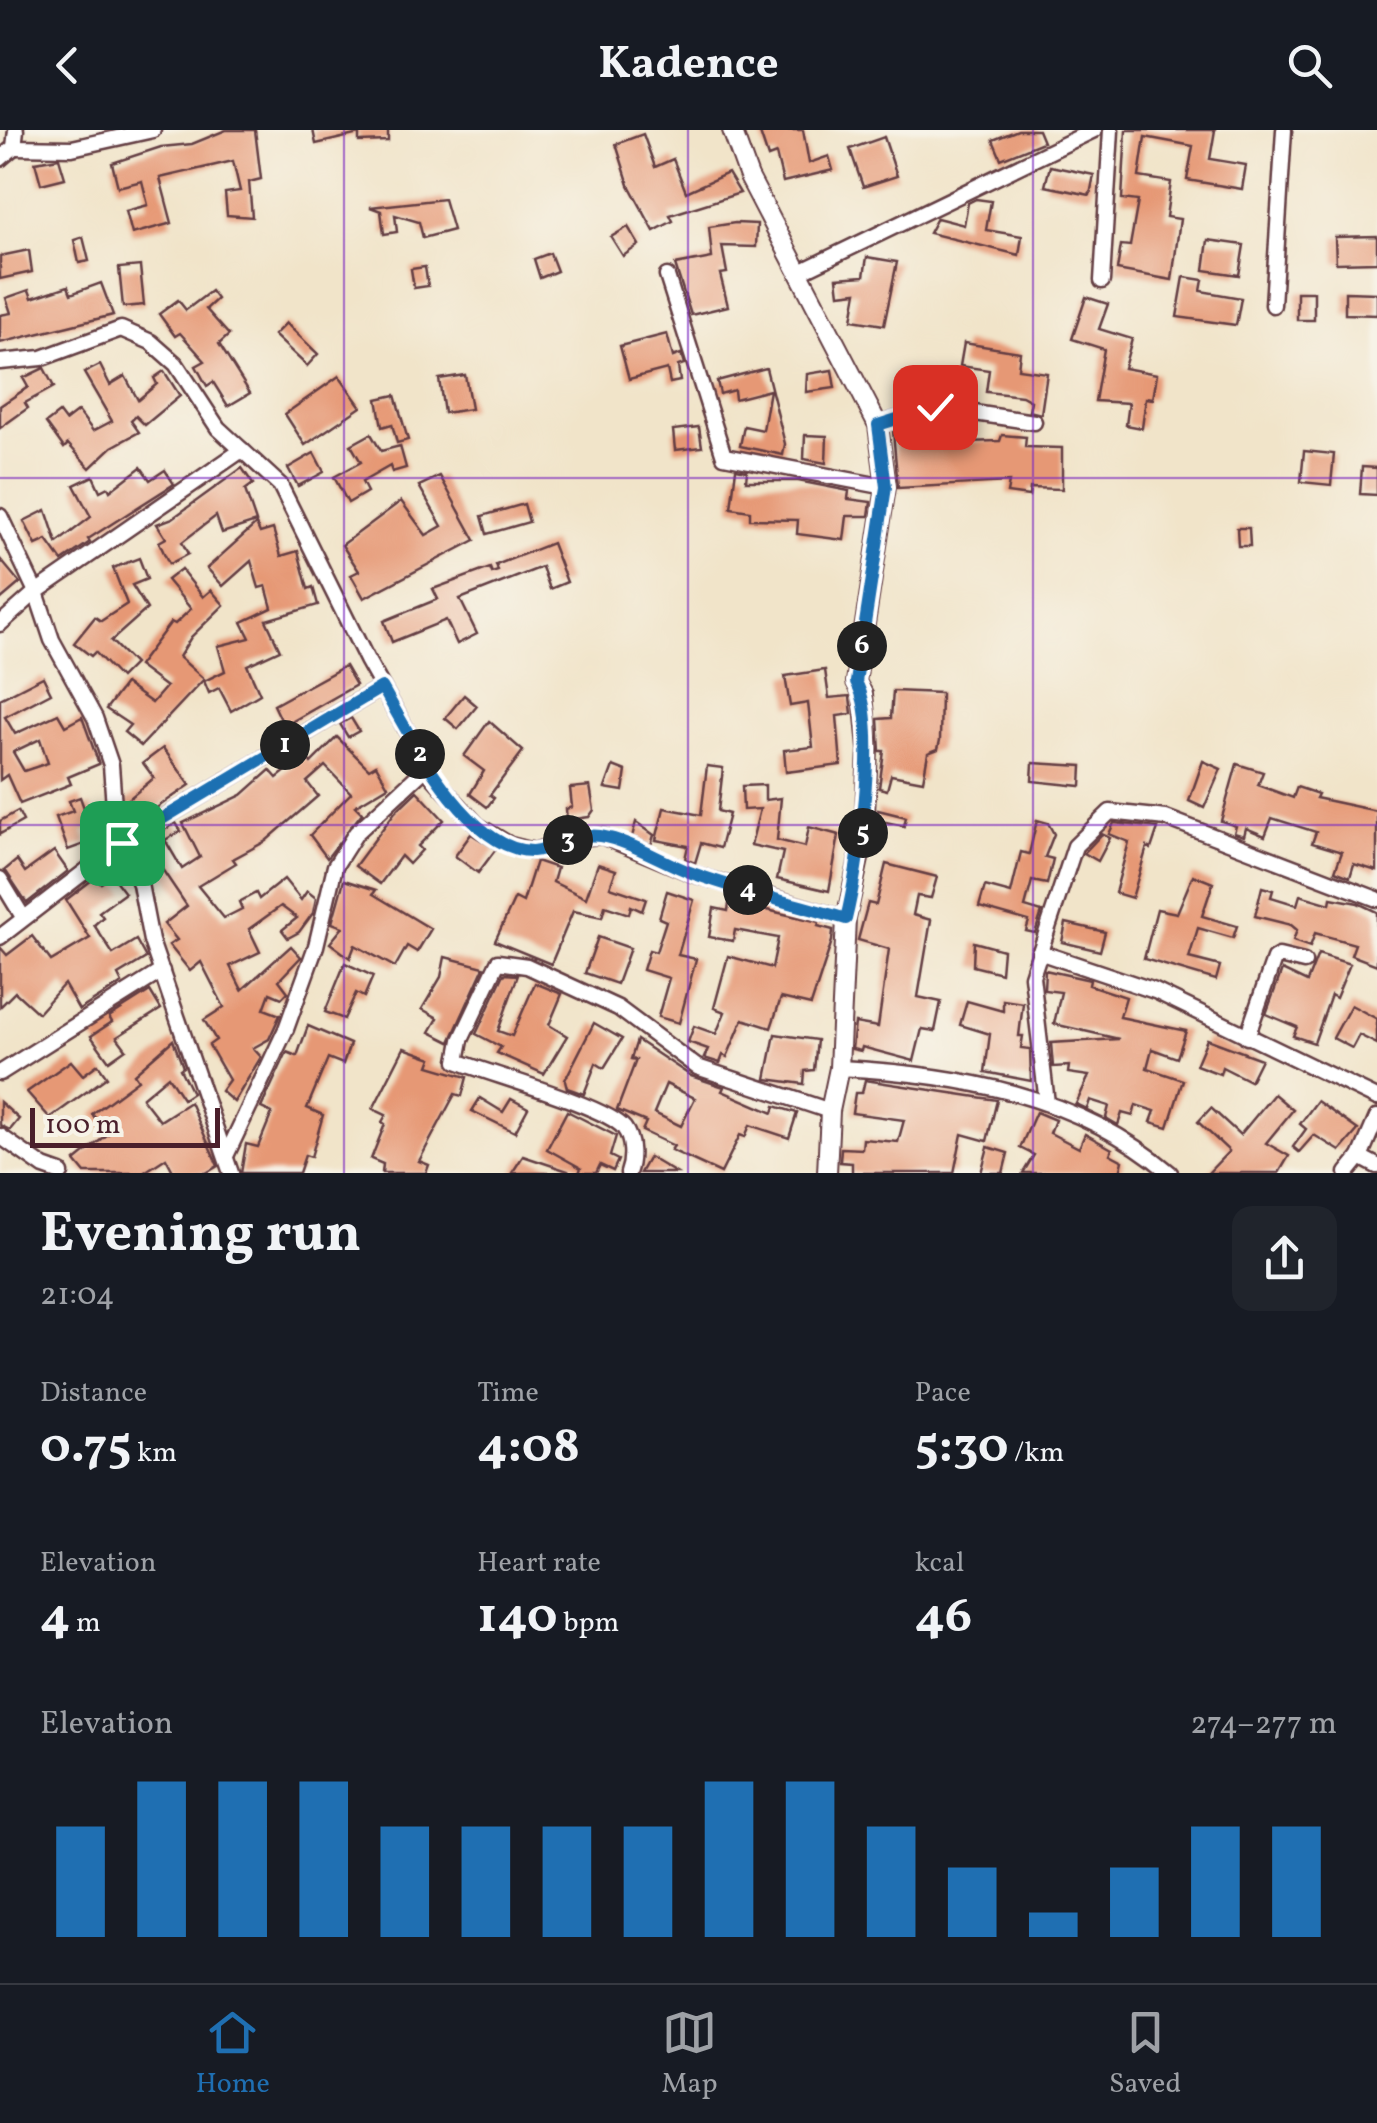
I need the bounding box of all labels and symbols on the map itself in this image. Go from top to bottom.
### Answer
pin [893,365,978,450]
pin: 6 [837,621,887,671]
pin: 1 [260,720,310,770]
pin: 2 [395,729,445,779]
pin [80,801,165,886]
pin: 5 [838,808,888,858]
pin: 3 [543,815,593,865]
pin: 4 [723,865,773,915]
scale bar [30,1103,220,1148]

